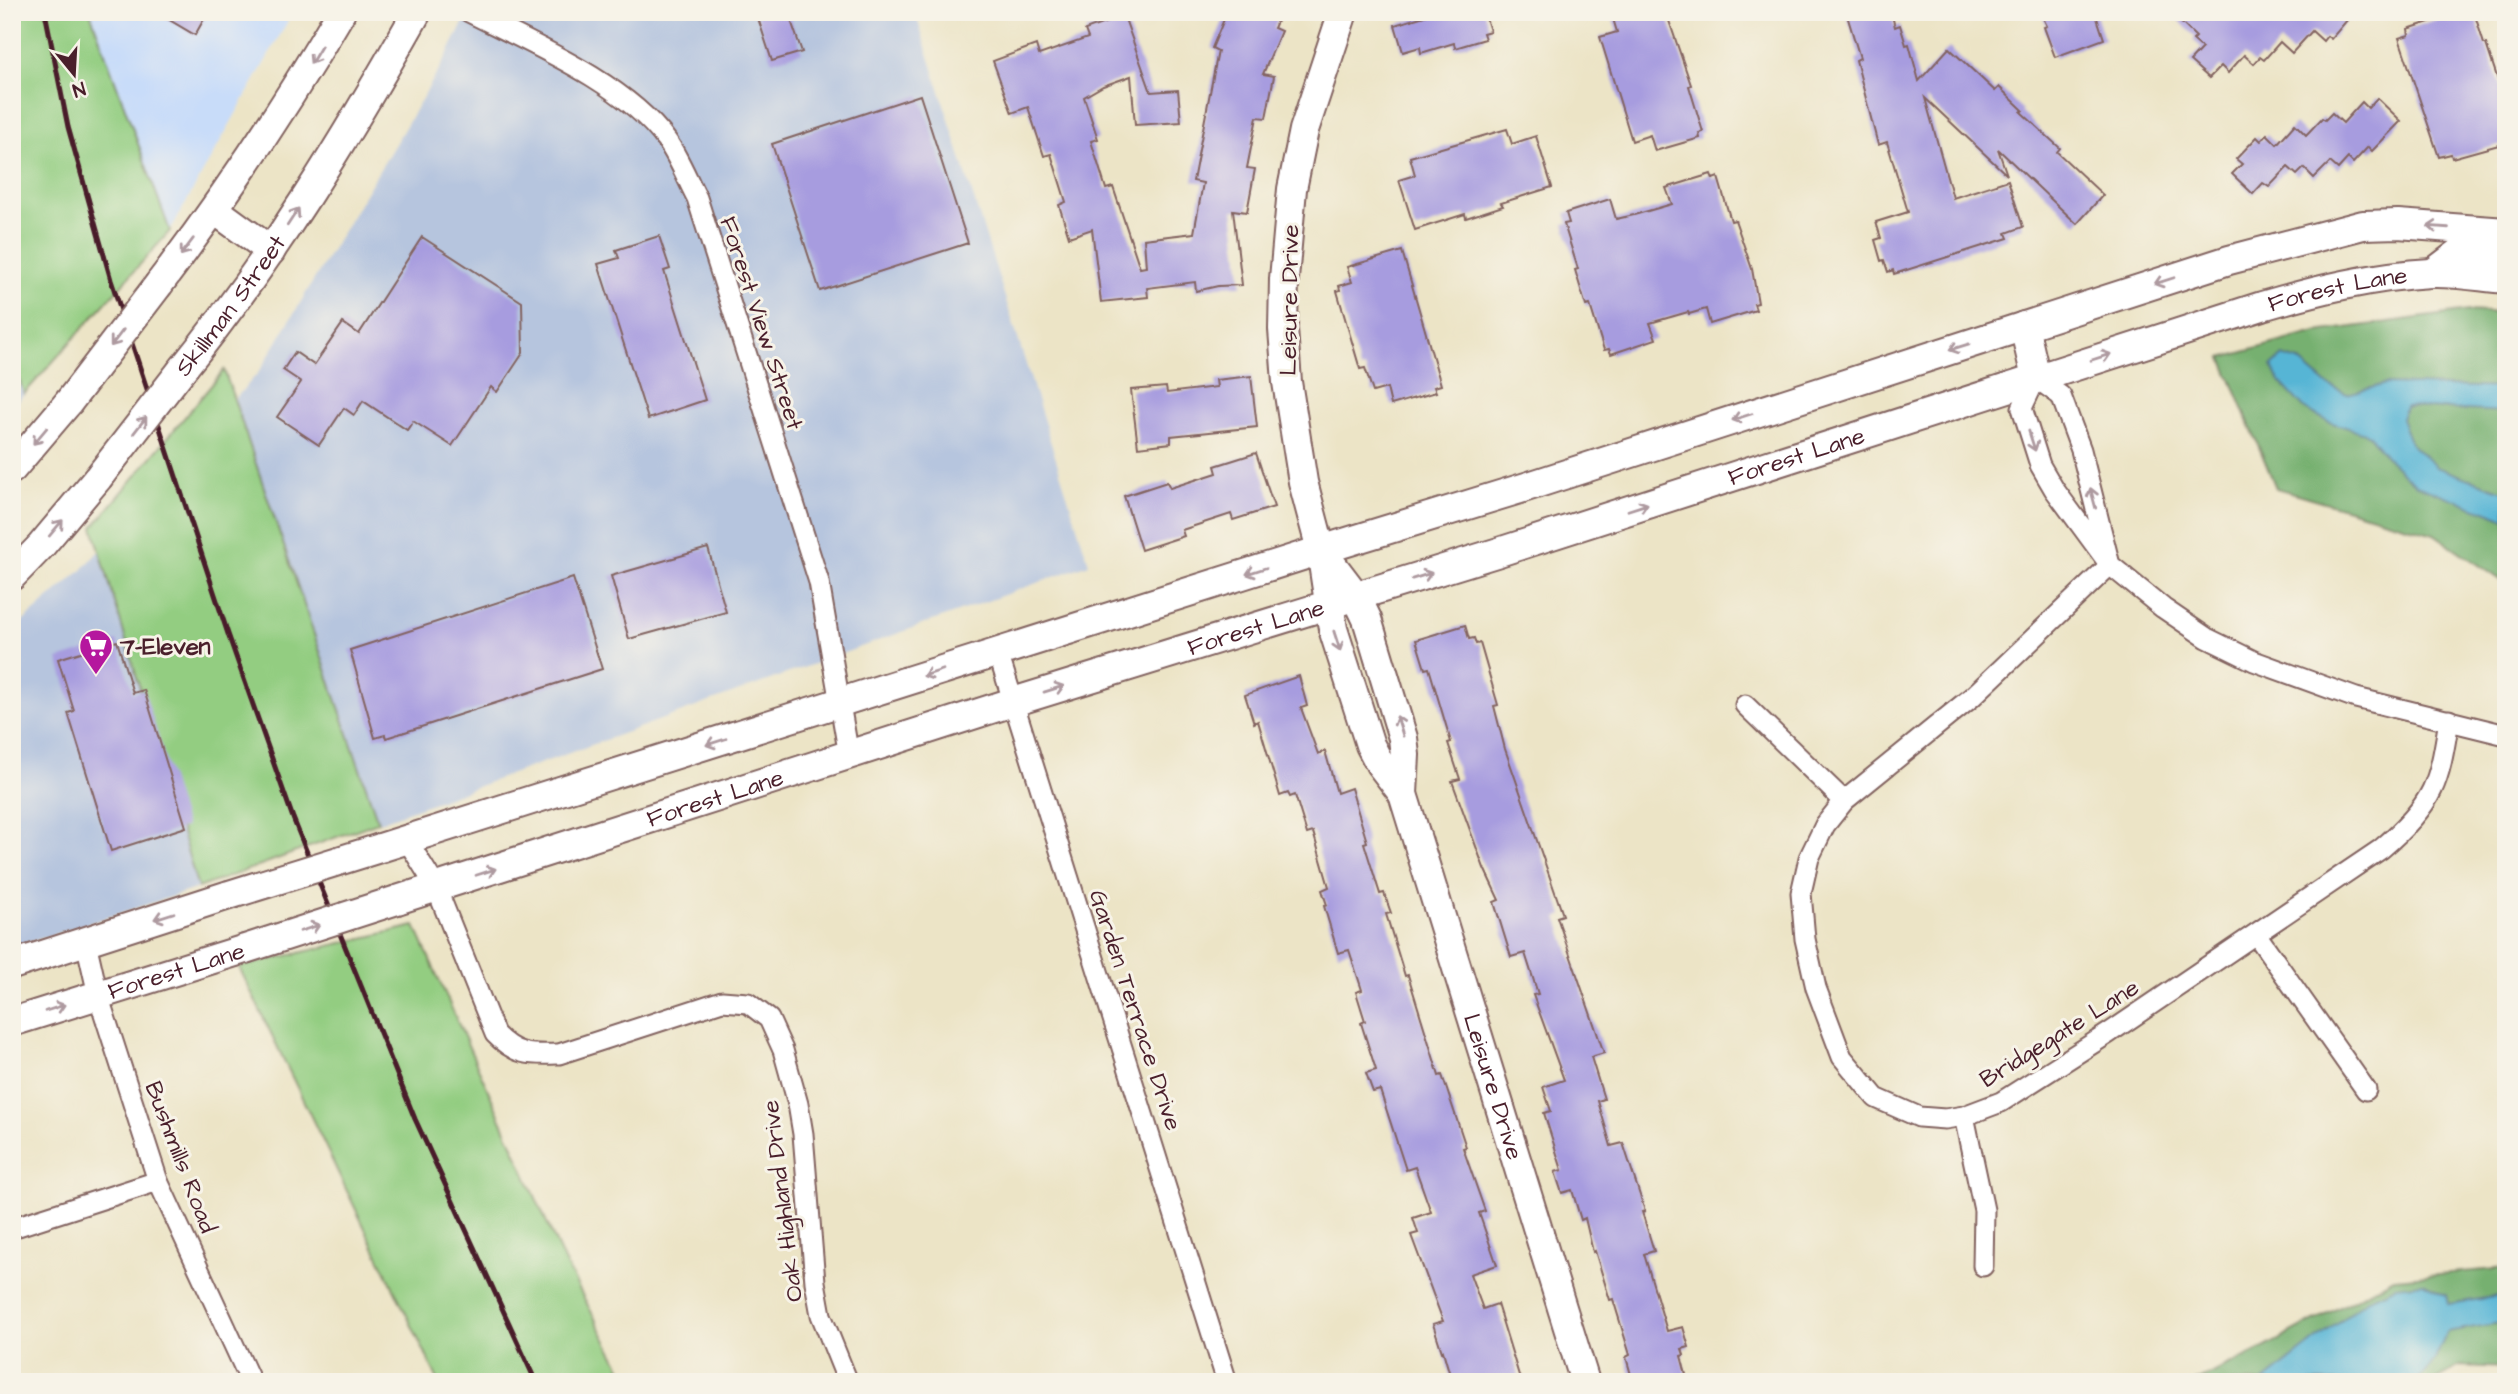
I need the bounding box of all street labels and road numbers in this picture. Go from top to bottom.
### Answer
street label: Forest View Street [711,212,812,435]
street label: Leisure Drive [1272,224,1308,376]
street label: Skillman Street [167,228,295,384]
street label: Forest Lane [2264,259,2409,321]
street label: Forest Lane [1724,419,1869,495]
street label: Forest Lane [1183,591,1329,665]
street label: Forest Lane [643,761,788,837]
street label: Garden Terrace Drive [1080,886,1190,1135]
street label: Forest Lane [104,934,249,1009]
street label: Bridgegate Lane [1973,971,2146,1097]
street label: Leisure Drive [1454,1010,1531,1164]
street label: Bushmills Road [136,1077,225,1238]
street label: Oak Highland Drive [754,1098,813,1304]

